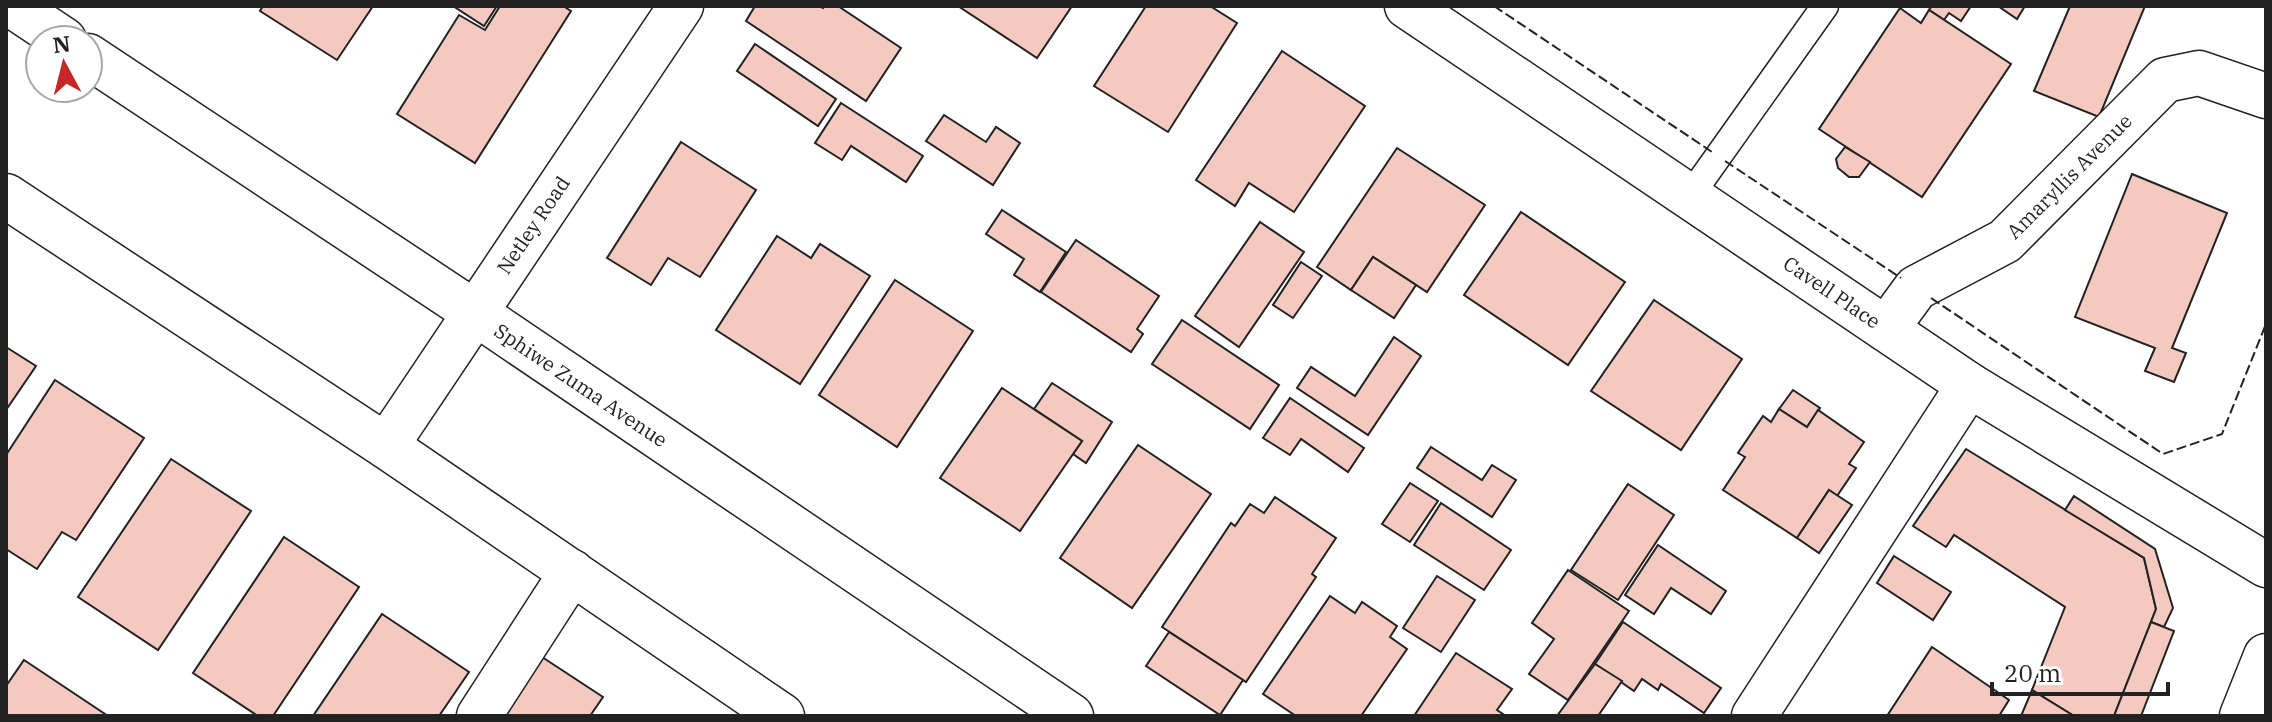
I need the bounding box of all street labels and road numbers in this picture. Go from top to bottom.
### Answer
street label: Amaryllis Avenue [2000,107,2138,245]
street label: Netley Road [490,171,576,279]
street label: Cavell Place [1778,250,1886,334]
street label: Sphiwe Zuma Avenue [489,317,673,453]

